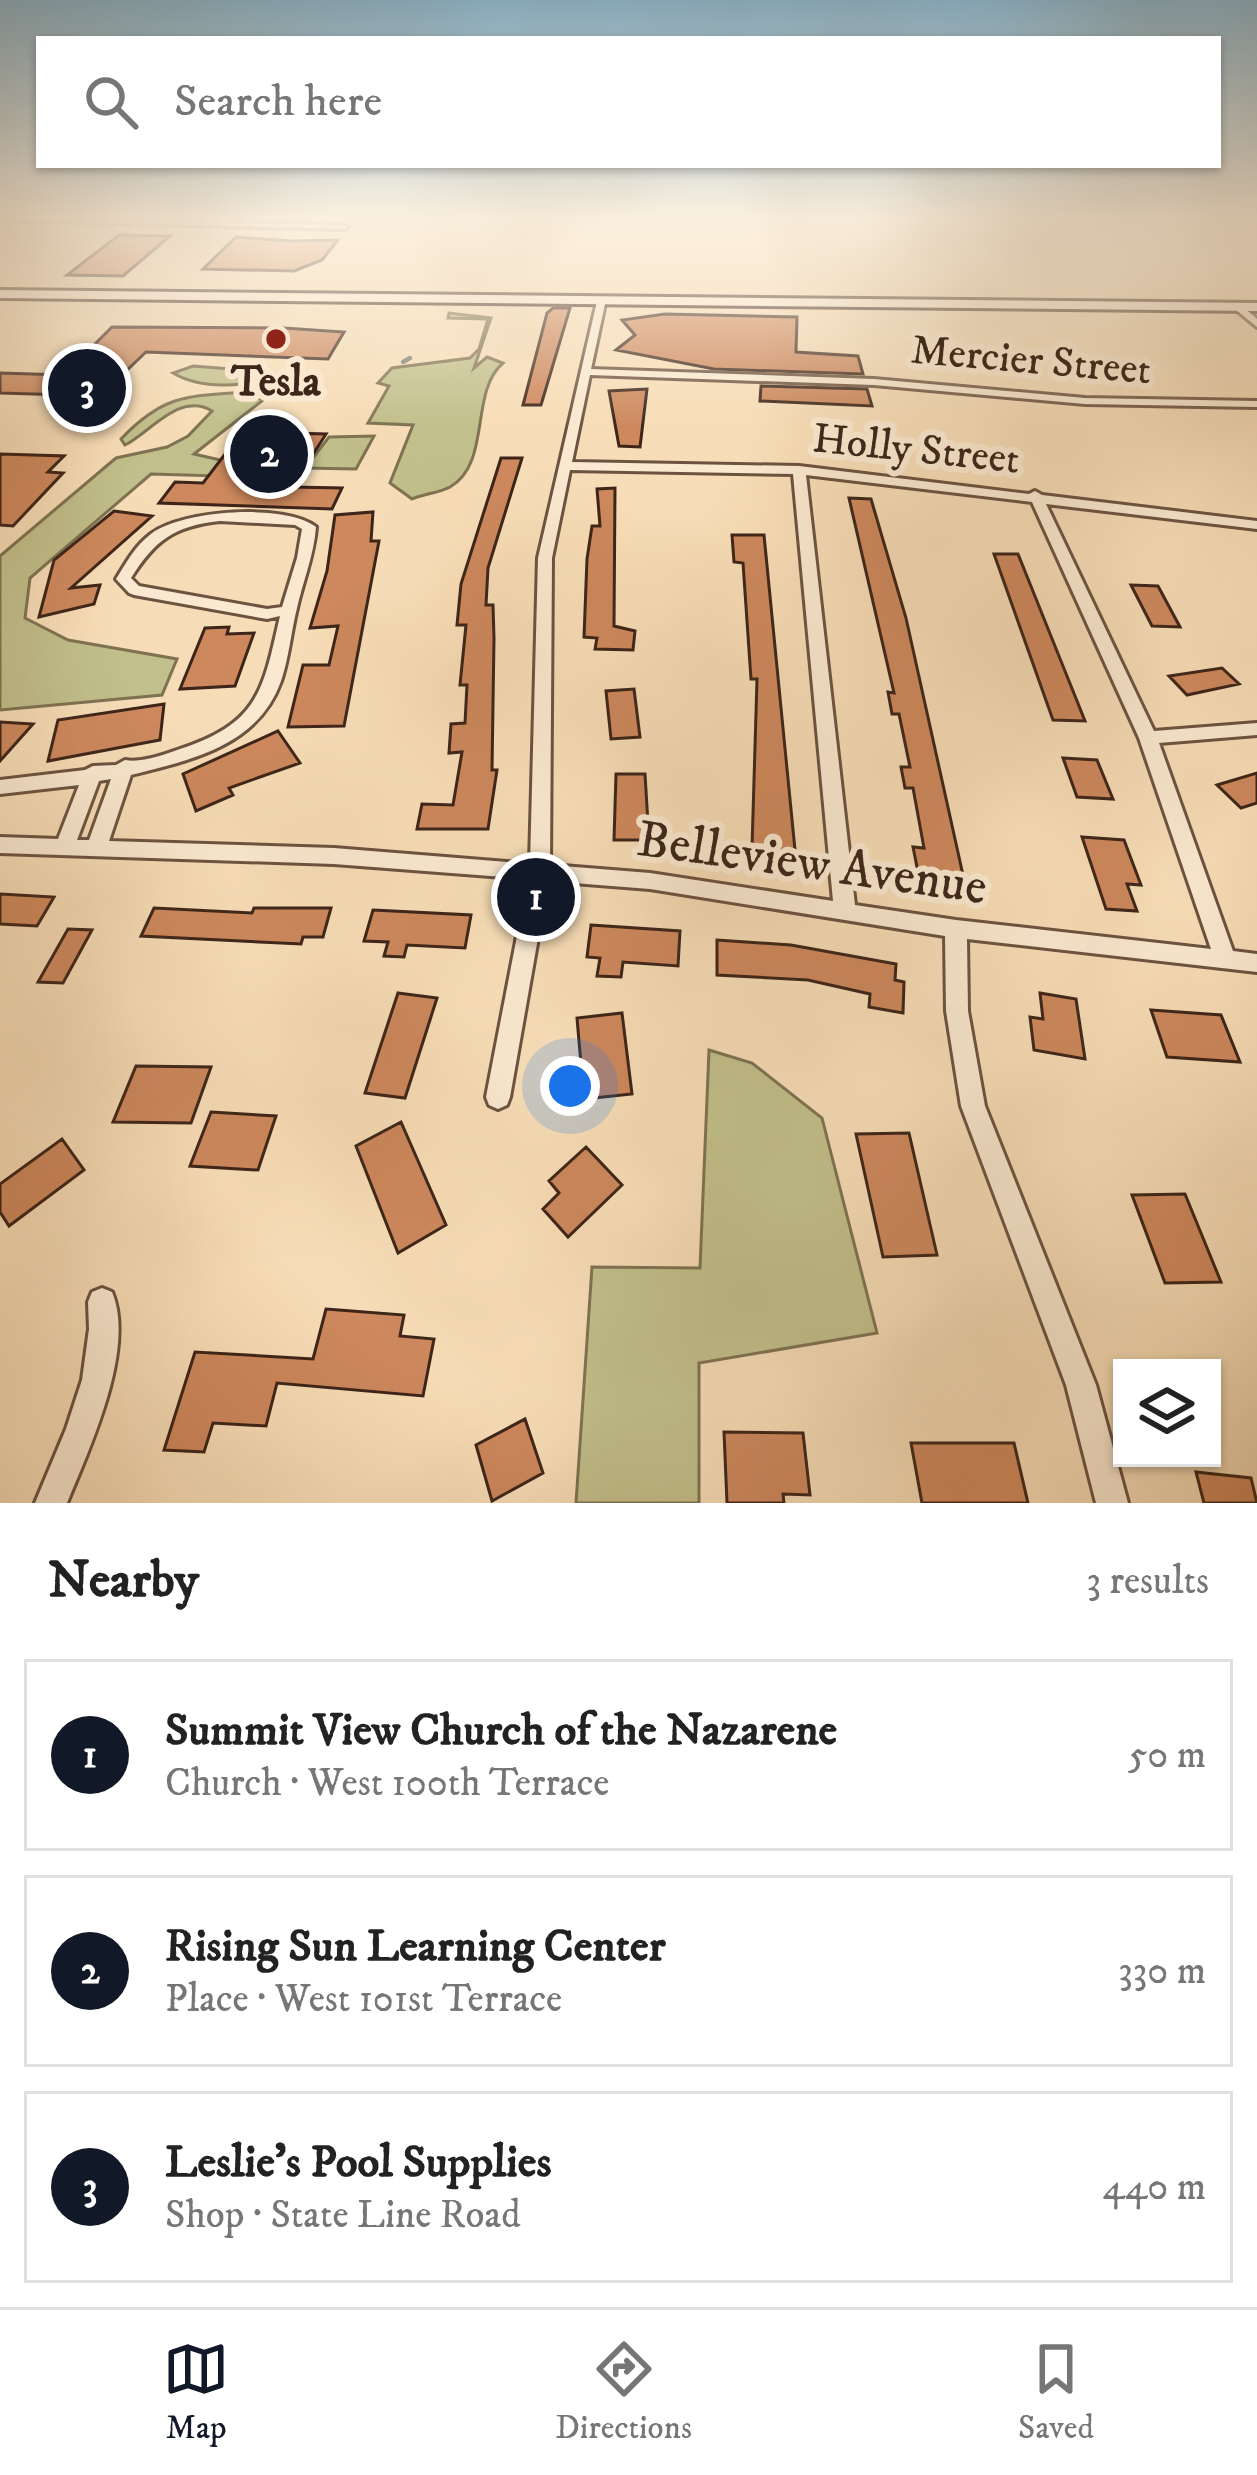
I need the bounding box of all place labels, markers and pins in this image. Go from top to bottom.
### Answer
marker: Tesla [263,326,289,352]
pin: 3 [48,343,126,433]
place label: Tesla [230,357,322,409]
pin: 2 [230,409,308,499]
pin: 1 [497,852,575,942]

